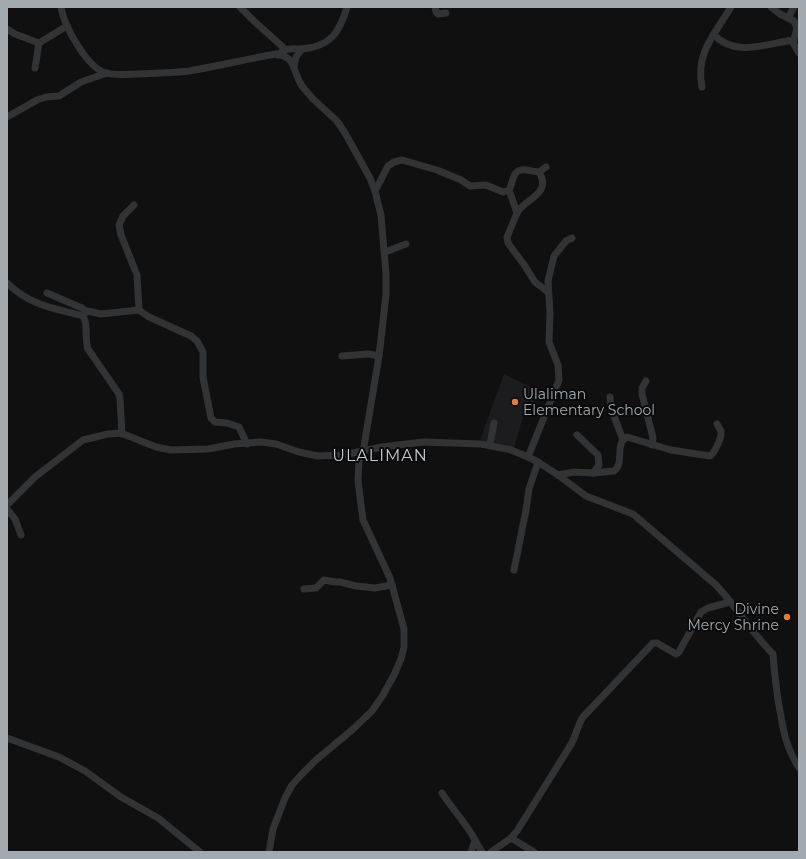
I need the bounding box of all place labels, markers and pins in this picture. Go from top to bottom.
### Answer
place label: Ulaliman Elementary School [523,385,655,419]
marker: Ulaliman Elementary School [510,397,520,407]
place label: Divine Mercy Shrine [687,600,779,634]
marker: Divine Mercy Shrine [782,612,792,622]

